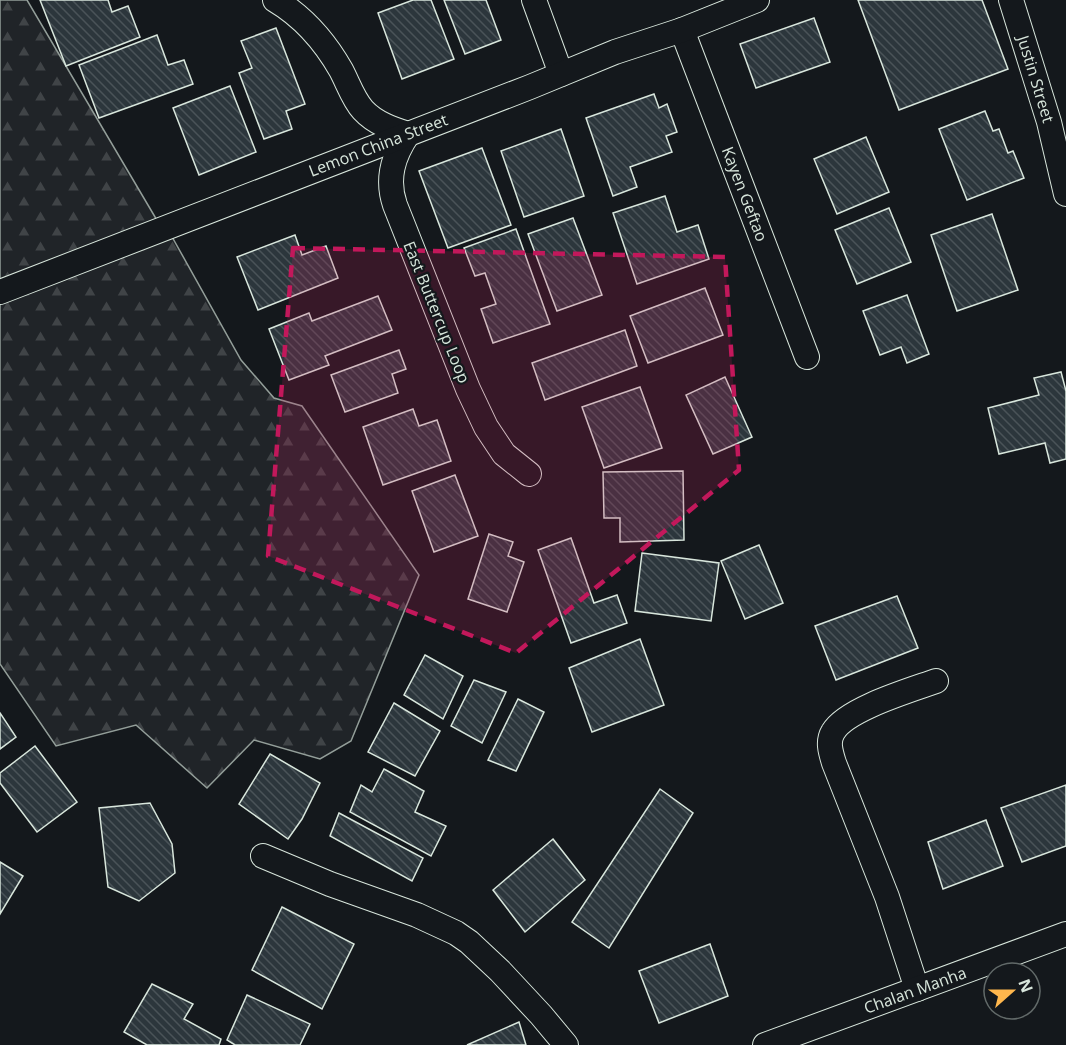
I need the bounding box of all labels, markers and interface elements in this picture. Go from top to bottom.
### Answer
street label: Justin Street [1012,31,1060,126]
street label: Lemon China Street [305,108,451,182]
street label: Kayen Geftao [717,143,773,245]
street label: East Buttercup Loop [398,238,476,386]
street label: Chalan Manha [861,961,969,1019]
north arrow [982,961,1042,1021]
text: N [1013,976,1039,996]

